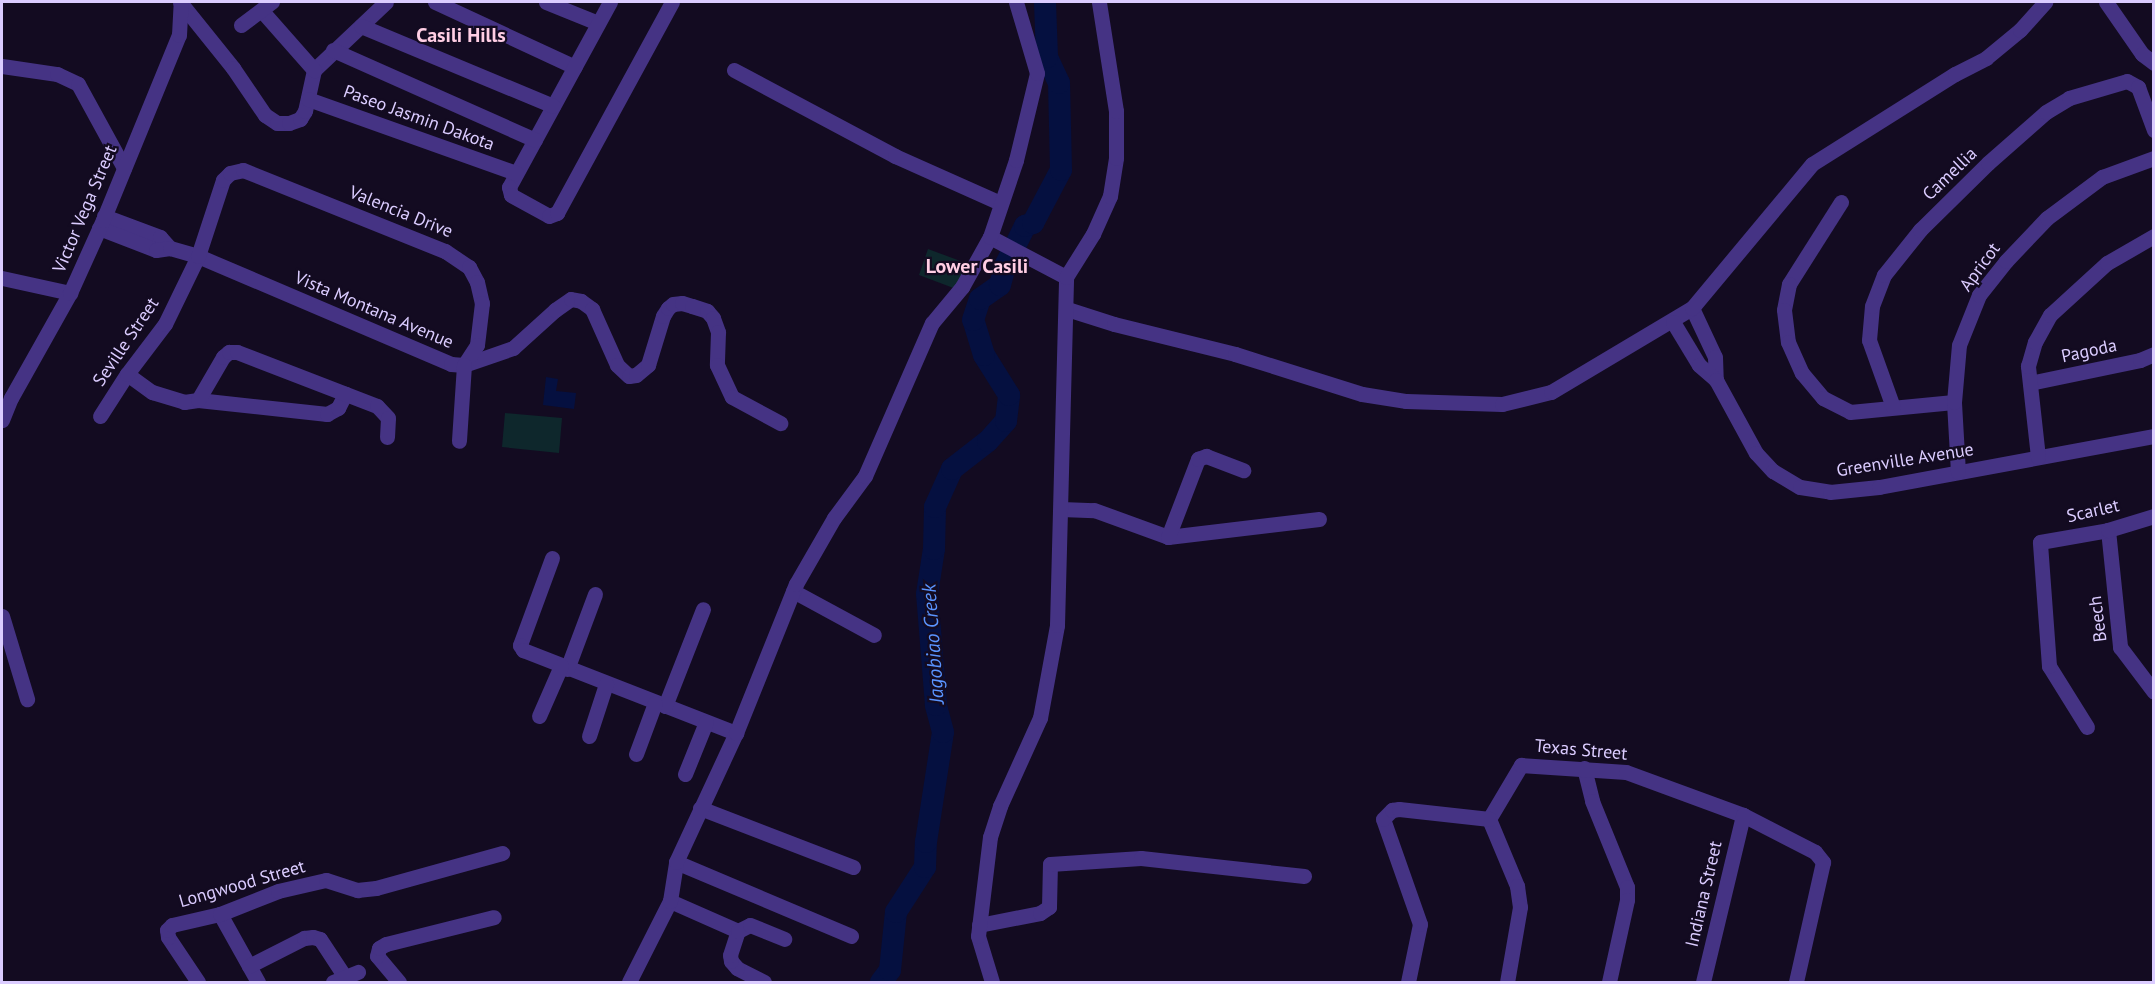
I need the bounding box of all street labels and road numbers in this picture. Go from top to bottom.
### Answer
street label: Paseo Jasmin Dakota [341,81,497,155]
street label: Victor Vega Street [48,142,122,276]
street label: Camellia [1918,143,1982,205]
street label: Valencia Drive [346,181,456,243]
street label: Apricot [1955,239,2005,295]
street label: Vista Montana Avenue [291,267,457,353]
street label: Seville Street [88,294,164,390]
street label: Pagoda [2059,335,2119,367]
street label: Greenville Avenue [1835,438,1975,482]
street label: Scarlet [2065,494,2121,528]
street label: Beech [2084,595,2112,643]
street label: Texas Street [1534,735,1628,765]
street label: Indiana Street [1681,839,1727,949]
street label: Longwood Street [176,856,308,912]

